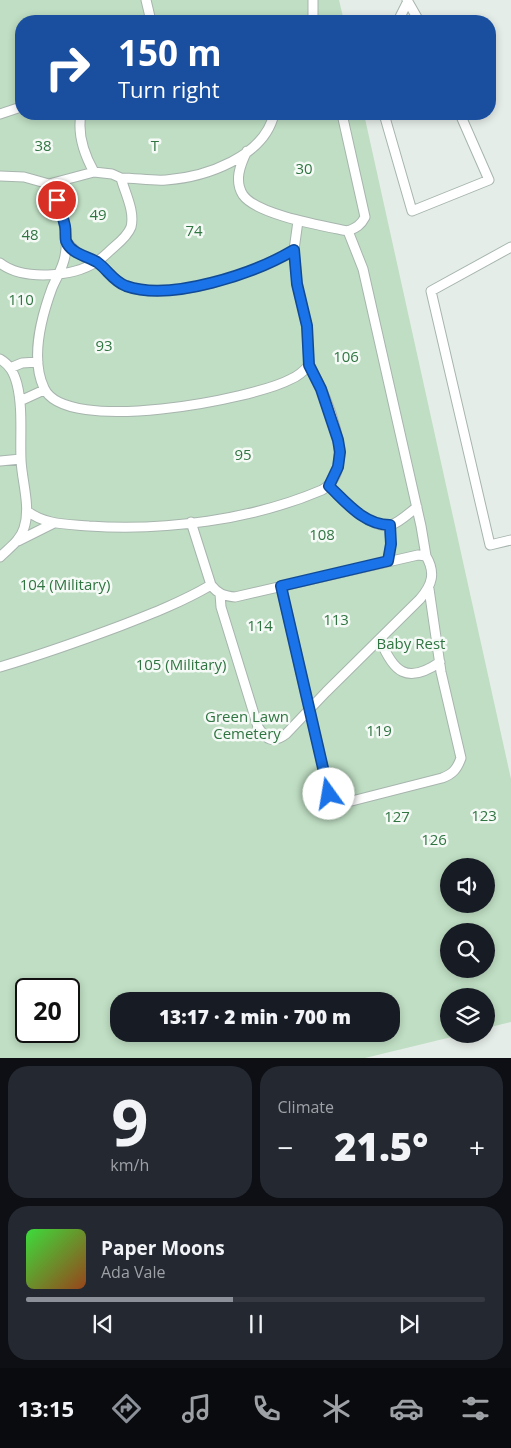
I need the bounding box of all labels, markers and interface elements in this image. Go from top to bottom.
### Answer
text: 150 m [118,29,222,76]
icon: right [35,35,100,100]
text: Turn right [118,74,220,104]
park label: 38 [34,135,52,155]
park label: T [151,135,160,155]
park label: 30 [295,158,313,178]
pin [36,179,78,221]
icon: arrive [43,186,71,214]
park label: 49 [89,204,107,224]
park label: 74 [185,220,203,240]
park label: 48 [21,224,39,244]
park label: 110 [8,289,34,309]
park label: 93 [95,335,113,355]
park label: 106 [333,346,359,366]
park label: 95 [234,444,252,464]
park label: 108 [309,524,335,544]
park label: 104 (Military) [20,574,110,594]
park label: 113 [323,609,349,629]
park label: 114 [247,615,273,635]
park label: Baby Rest [377,633,445,653]
park label: 105 (Military) [136,654,226,674]
park label: Green Lawn Cemetery [205,706,289,743]
park label: 119 [366,720,392,740]
position arrow [302,767,354,819]
park label: 123 [471,805,497,825]
park label: 127 [384,806,410,826]
park label: 126 [421,829,447,849]
map controls [440,858,495,1043]
button: sound [440,858,495,913]
button: search [440,923,495,978]
speed limit sign: 20 [15,978,80,1043]
button: layers [440,988,495,1043]
text: 13:17 · 2 min · 700 m [159,1004,351,1030]
text: 9 [111,1077,148,1165]
text: Climate [278,1096,334,1118]
text: 21.5° [334,1120,428,1172]
text: − [278,1128,294,1166]
text: + [469,1128,485,1166]
text: km/h [110,1154,149,1176]
text: Paper Moons [101,1235,225,1261]
text: Ada Vale [101,1261,165,1283]
icon: previous [89,1310,117,1338]
icon: pause [242,1310,270,1338]
icon: next [395,1310,423,1338]
icon: directions [109,1391,144,1426]
icon: music [179,1391,214,1426]
icon: phone [249,1391,284,1426]
icon: climate [319,1391,354,1426]
icon: car [389,1391,424,1426]
icon: filters [458,1391,493,1426]
text: 13:15 [17,1393,74,1423]

